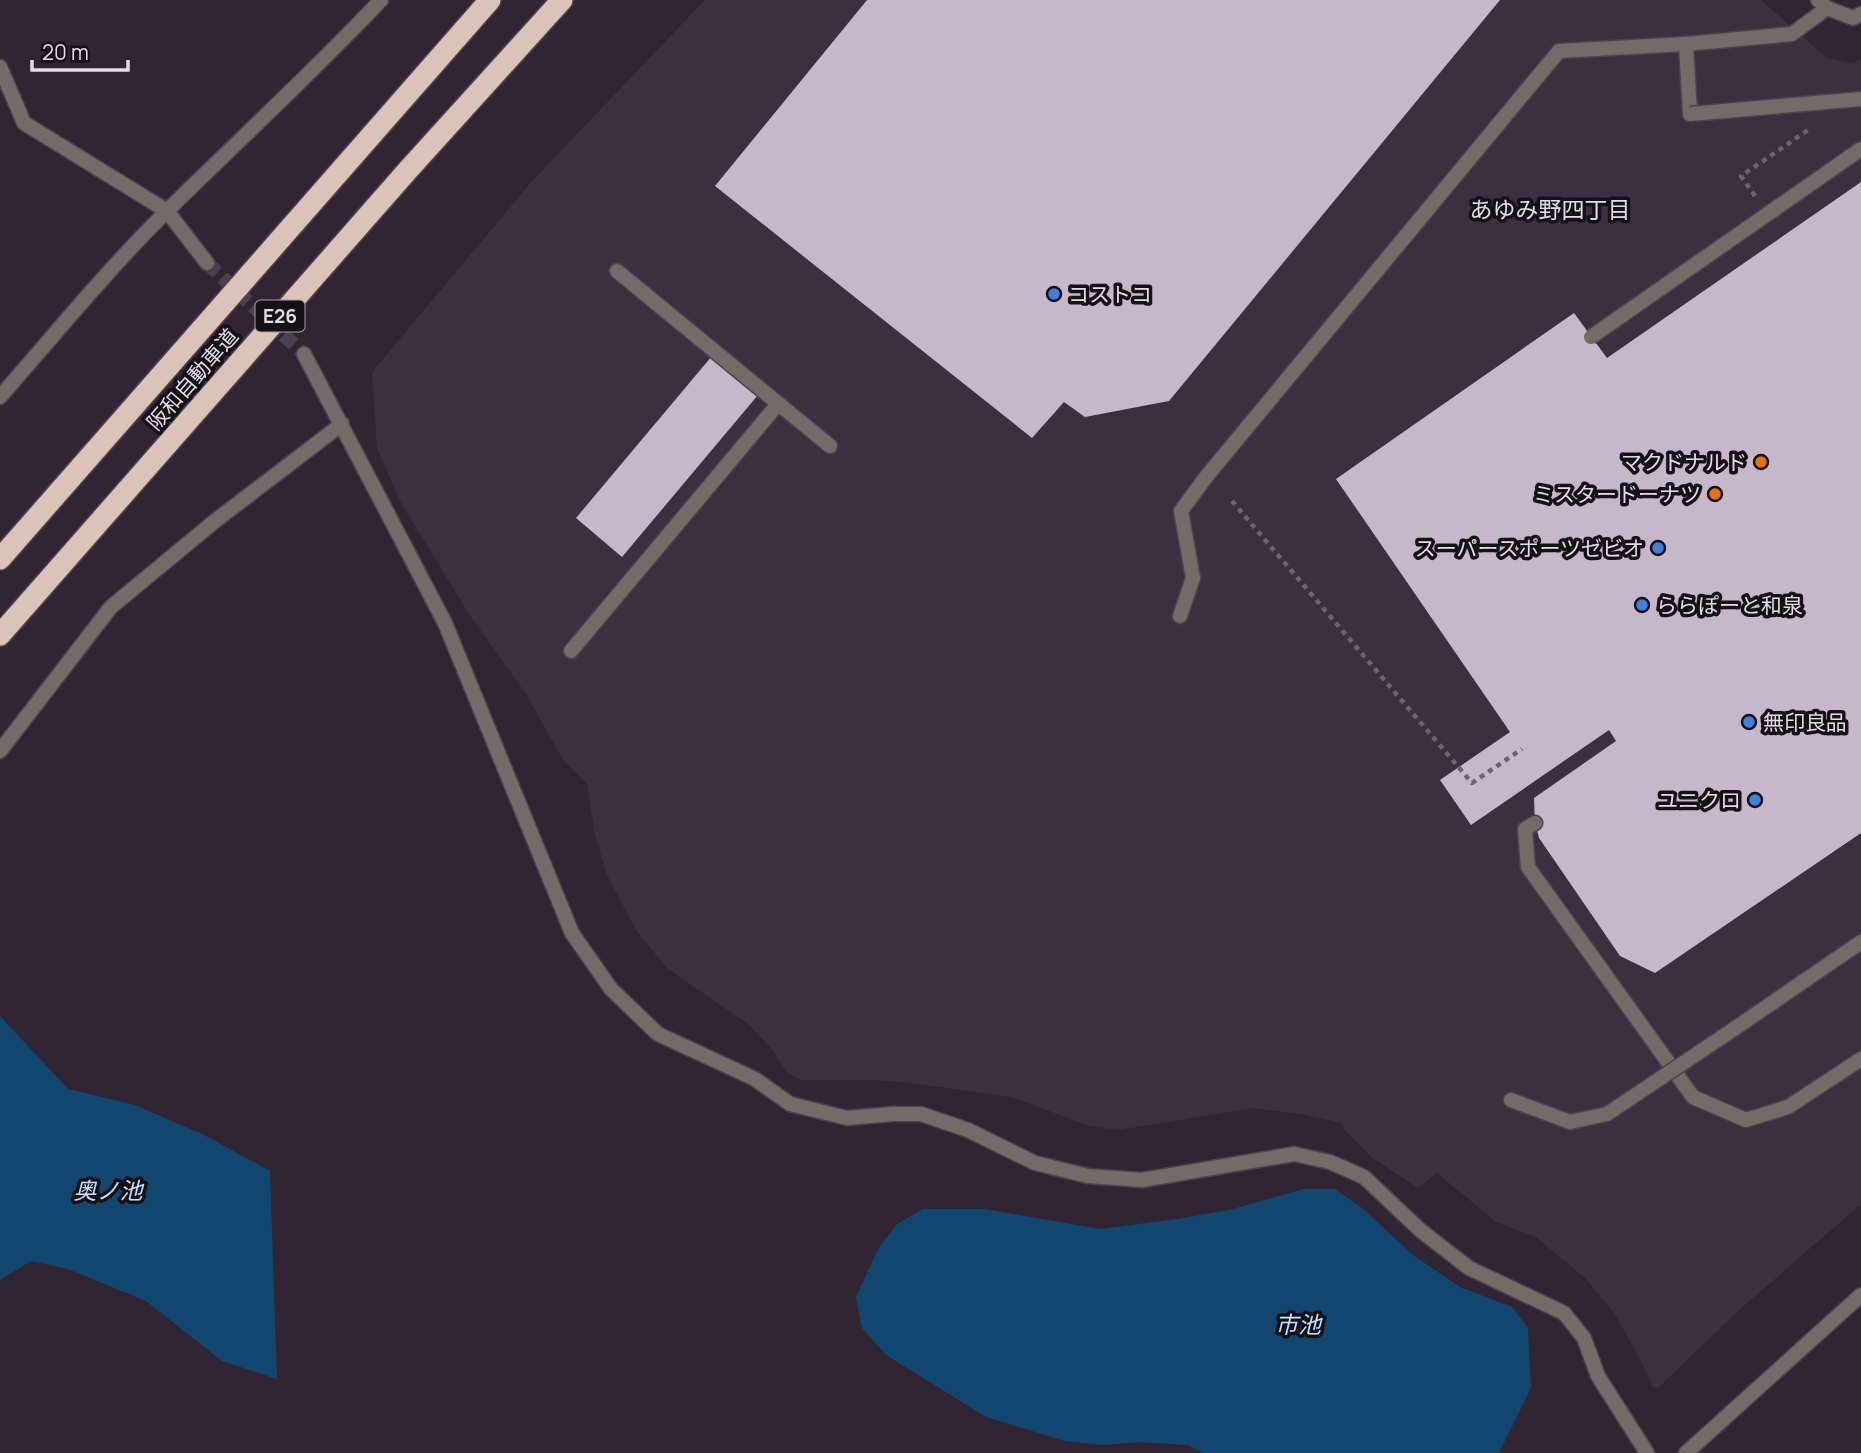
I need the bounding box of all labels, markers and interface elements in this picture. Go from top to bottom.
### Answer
scale bar [32,28,128,72]
text: 20 m [42,38,89,66]
district label: あゆみ野四丁目 [1470,193,1631,225]
place label: コストコ [1068,280,1152,308]
marker: コストコ [1046,286,1062,302]
road number: E26 [256,300,304,332]
street label: 阪和自動車道 [140,322,244,436]
place label: マクドナルド [1621,448,1747,476]
marker: マクドナルド [1753,454,1769,470]
place label: ミスタードーナツ [1533,480,1701,508]
marker: ミスタードーナツ [1707,486,1723,502]
place label: スーパースポーツゼビオ [1415,534,1644,562]
marker: スーパースポーツゼビオ [1650,540,1666,556]
place label: ららぽーと和泉 [1656,591,1803,619]
marker: ららぽーと和泉 [1634,597,1650,613]
place label: 無印良品 [1763,708,1847,736]
marker: 無印良品 [1741,714,1757,730]
place label: ユニクロ [1657,786,1741,814]
marker: ユニクロ [1747,792,1763,808]
water label: 奥ノ池 [74,1174,145,1206]
water label: 市池 [1275,1308,1323,1340]

